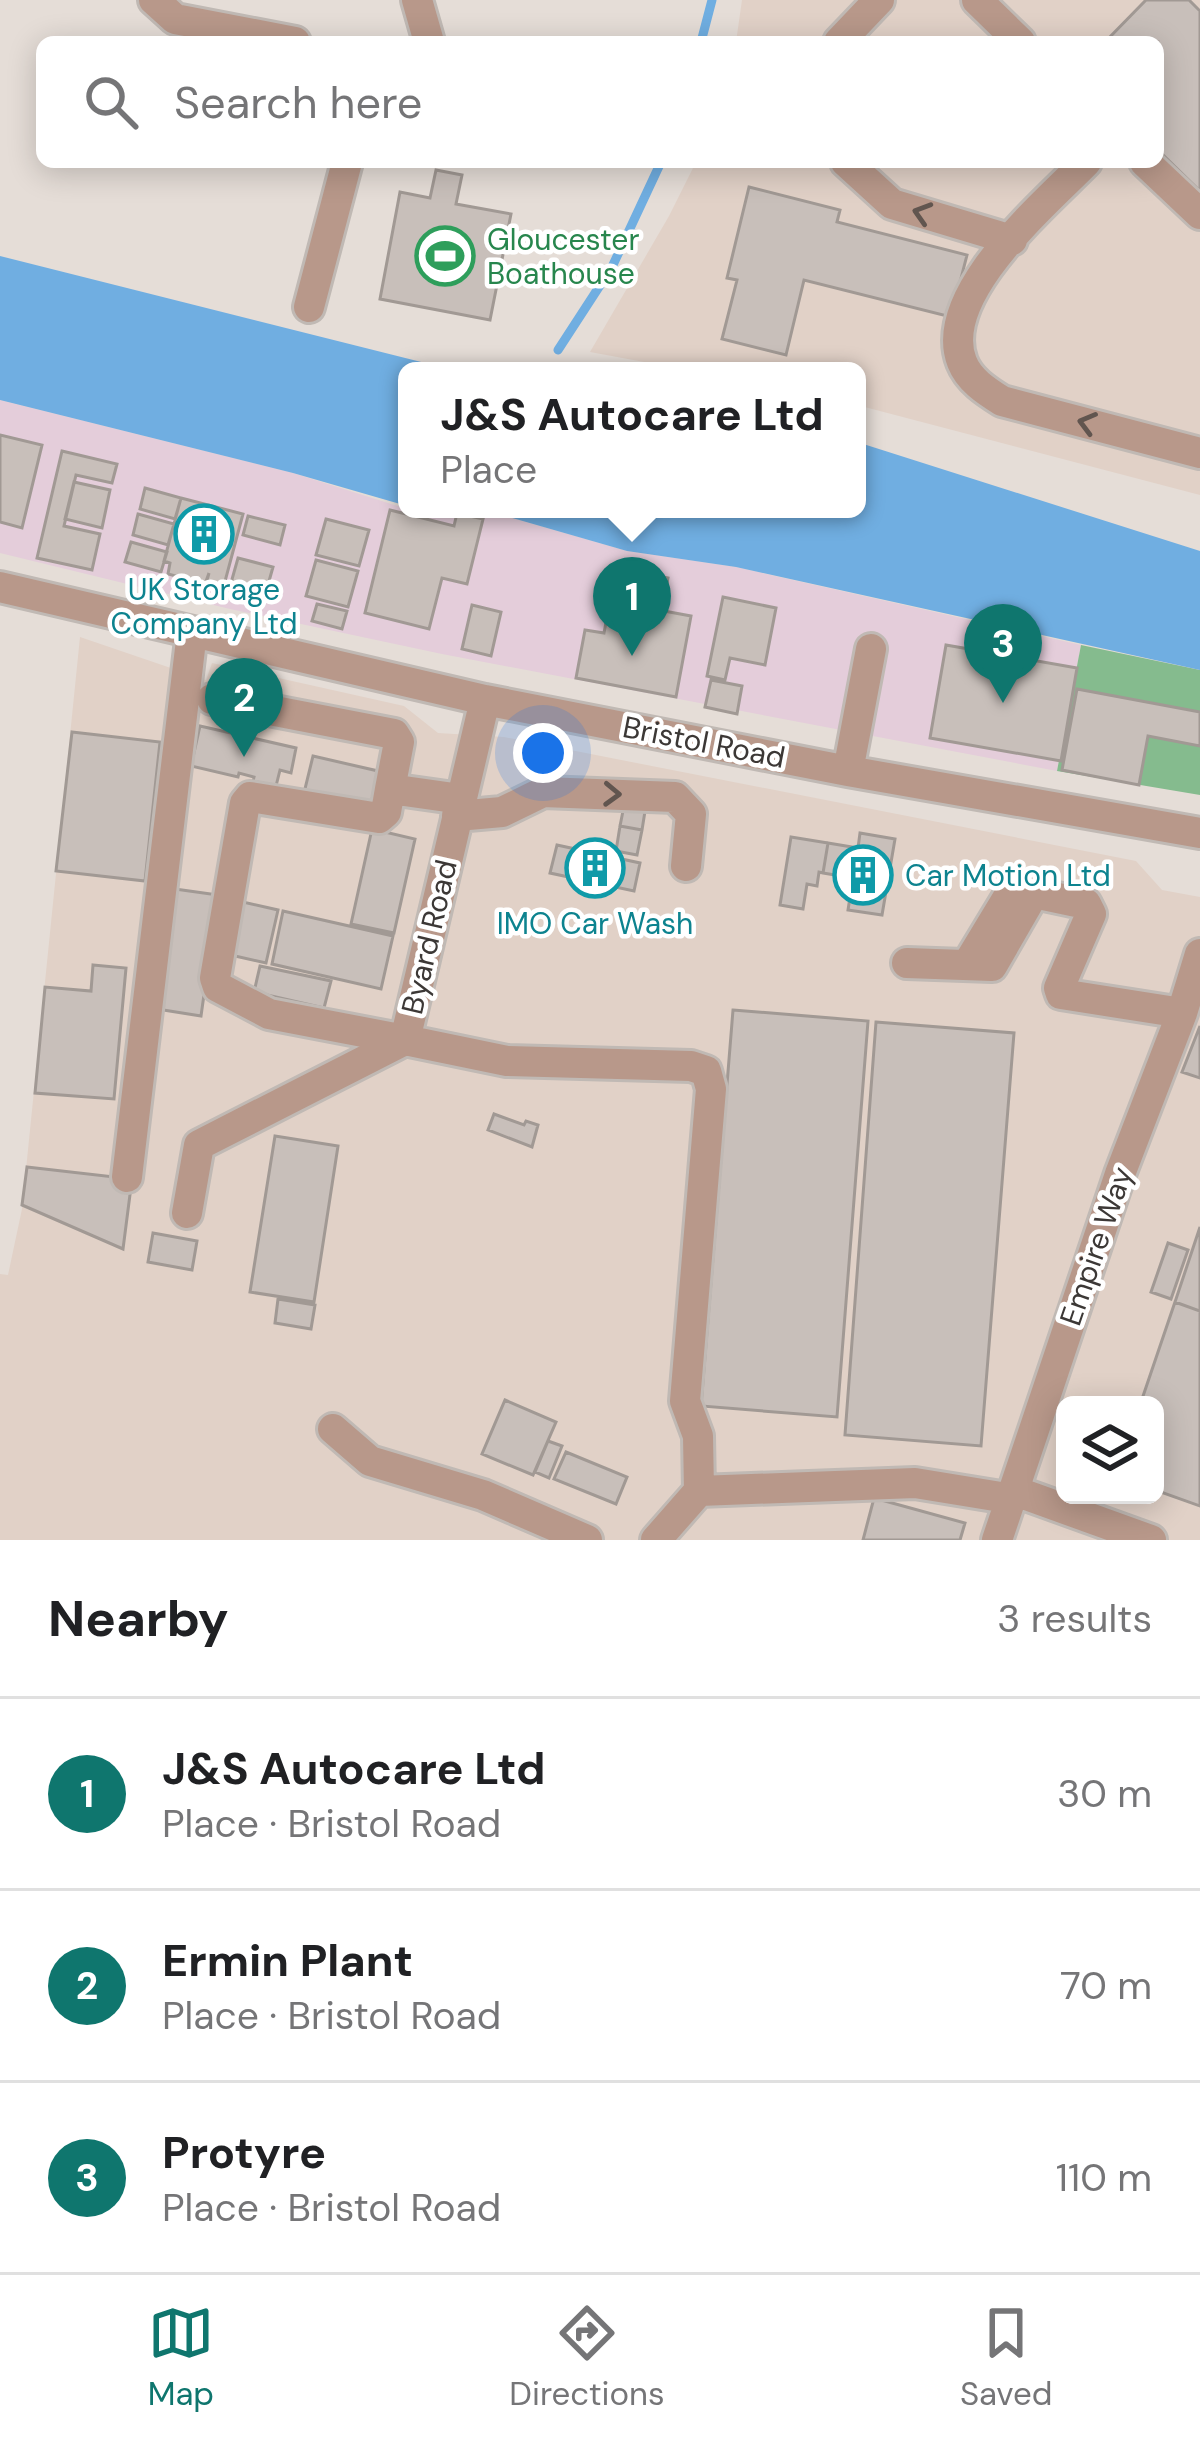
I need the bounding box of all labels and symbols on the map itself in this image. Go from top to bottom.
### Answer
one-way arrow [912,202,933,227]
place label: Gloucester Boathouse [487,220,640,293]
sports icon: Gloucester Boathouse [414,225,476,287]
one-way arrow [1077,413,1098,438]
building icon: UK Storage Company Ltd [173,503,235,565]
pin: 1 [593,557,671,656]
place label: UK Storage Company Ltd [110,570,298,643]
pin: 3 [964,604,1042,703]
pin: 2 [205,658,283,757]
street label: Bristol Road [620,707,788,777]
your location [513,723,573,783]
one-way arrow [603,781,622,807]
building icon: IMO Car Wash [564,837,626,899]
building icon: Car Motion Ltd [832,844,894,906]
street label: Byard Road [392,856,466,1018]
place label: Car Motion Ltd [905,856,1111,895]
place label: IMO Car Wash [497,904,693,943]
street label: Empire Way [1051,1161,1141,1331]

